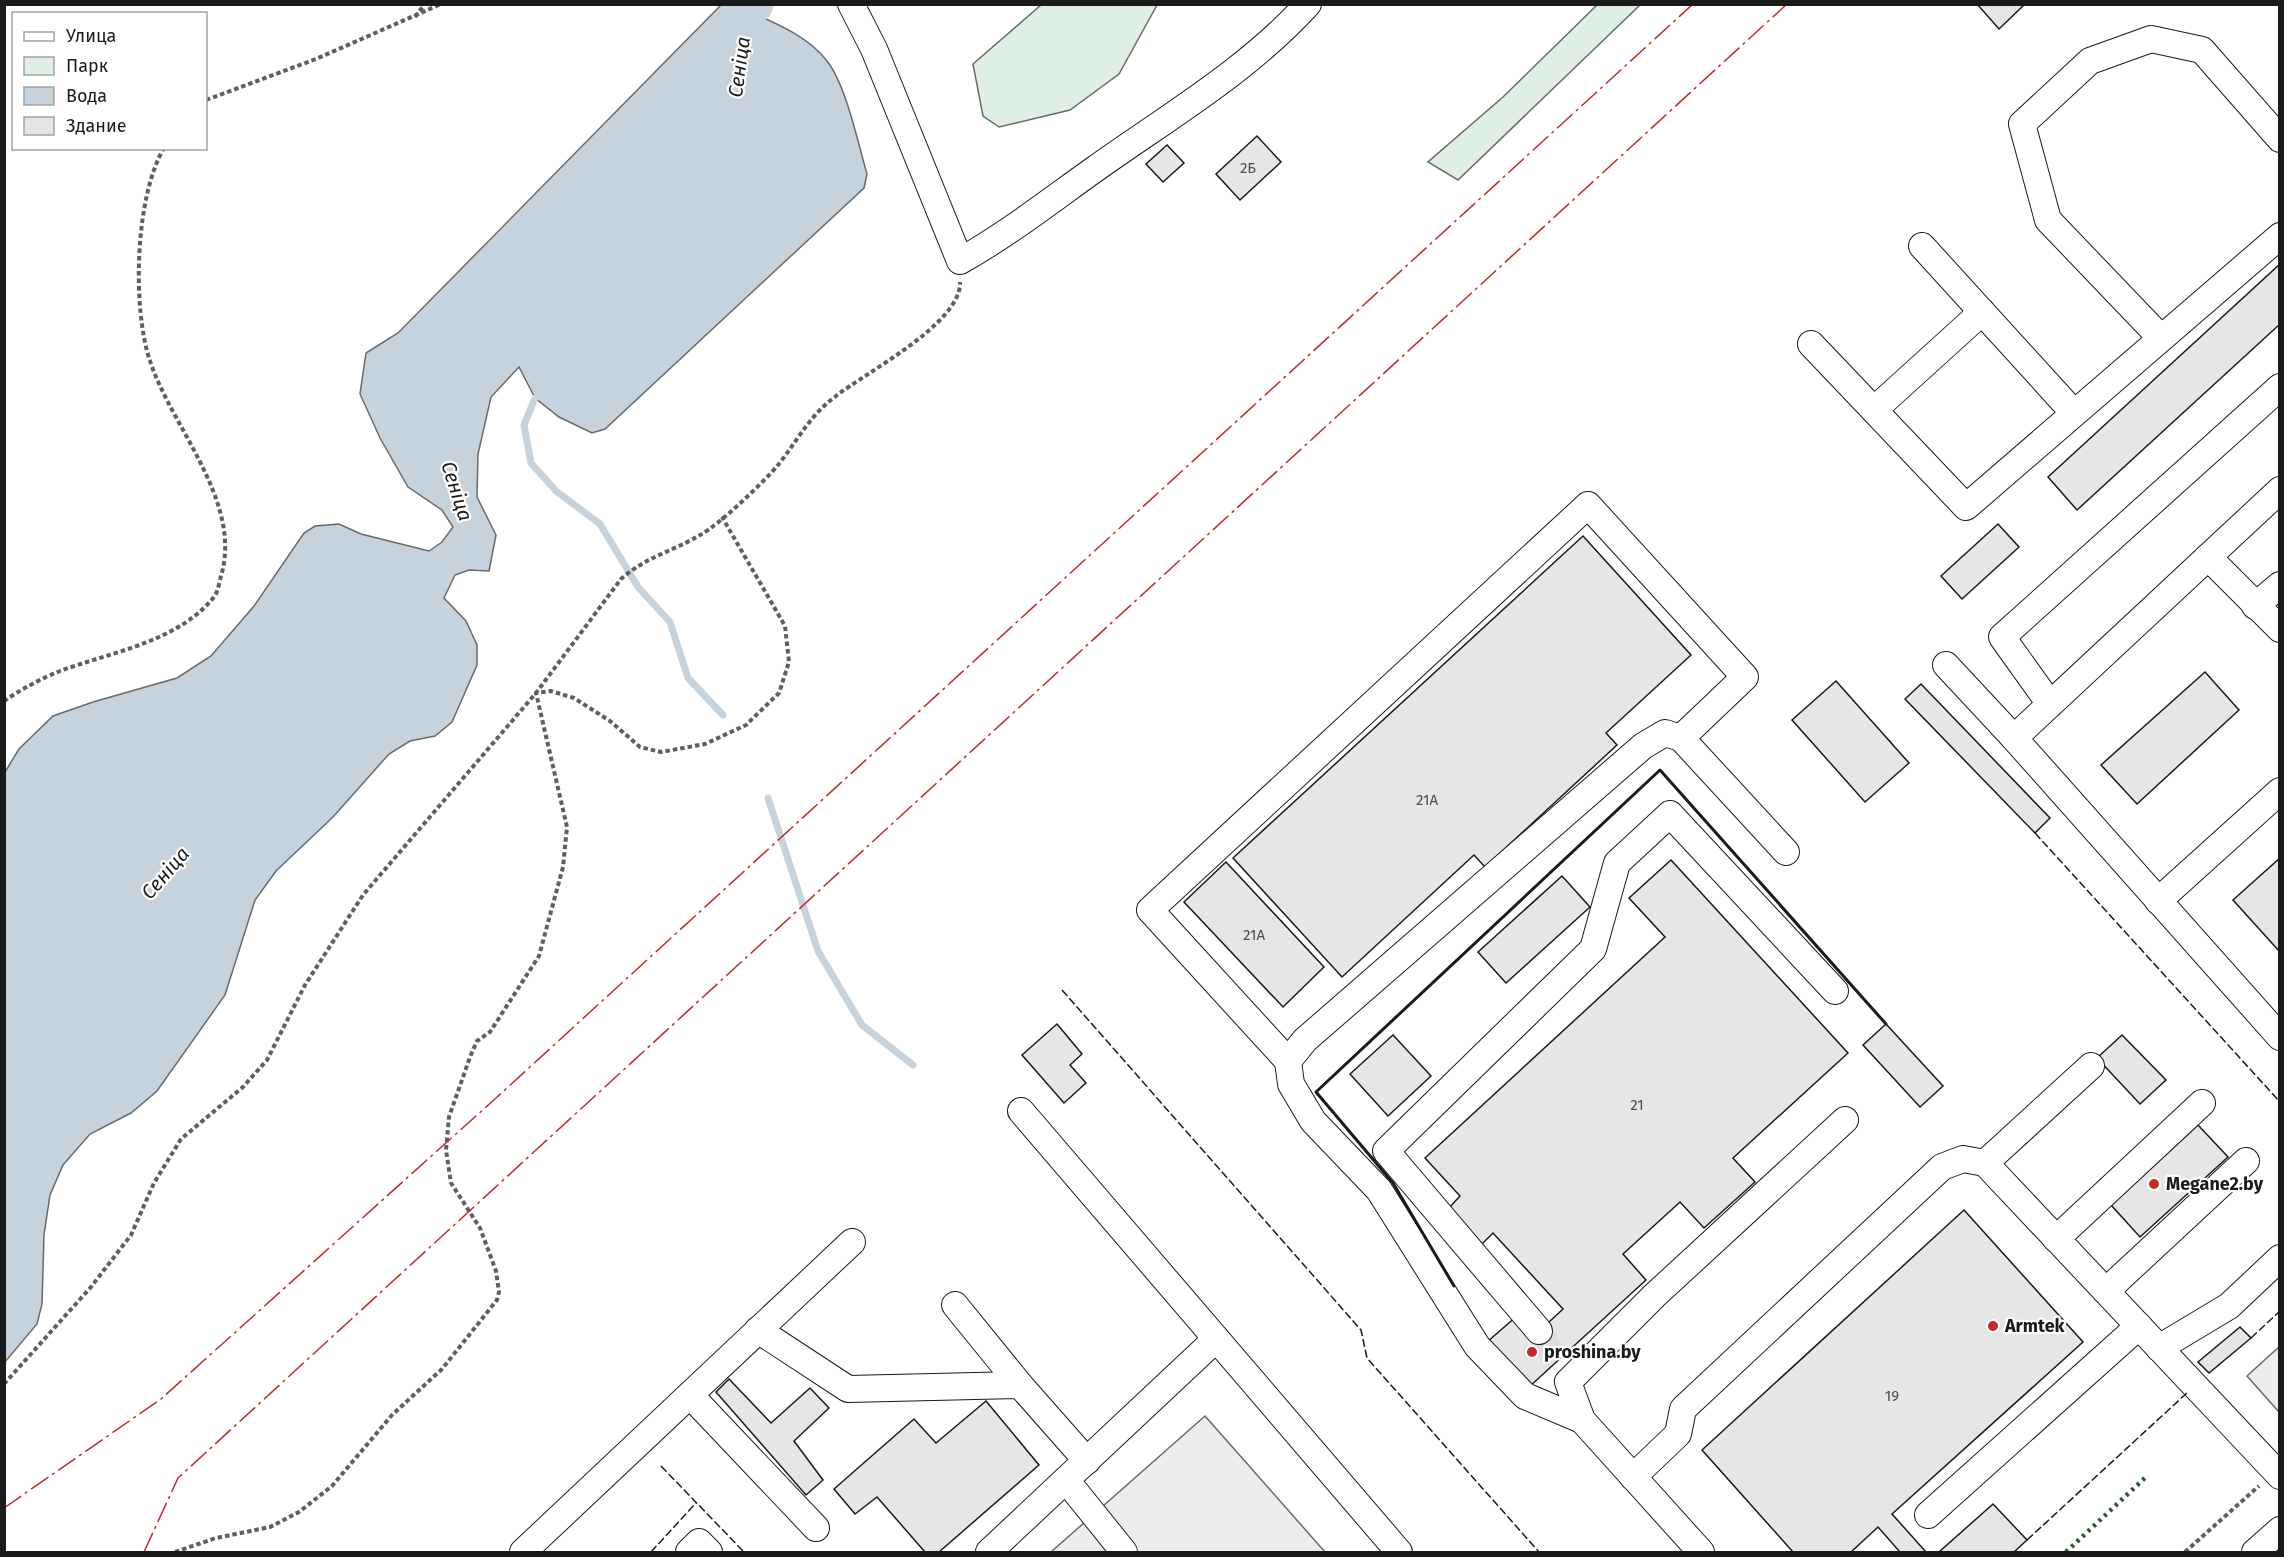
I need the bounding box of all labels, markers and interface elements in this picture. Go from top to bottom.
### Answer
legend [12,12,207,150]
text: Улица [66,25,116,47]
water label: Сеніца [723,35,755,99]
text: Парк [66,55,109,77]
text: Вода [66,85,107,107]
text: Здание [66,115,127,137]
house number: 2Б [1240,159,1256,177]
water label: Сеніца [436,458,478,524]
house number: 21А [1416,791,1438,809]
water label: Сеніца [136,842,194,904]
house number: 21А [1243,926,1265,944]
house number: 21 [1630,1096,1644,1114]
place label: Megane2.by [2166,1173,2264,1195]
marker: Megane2.by [2147,1177,2161,1191]
place label: Armtek [2004,1315,2066,1337]
marker: Armtek [1986,1319,2000,1333]
place label: proshina.by [1544,1341,1641,1363]
marker: proshina.by [1525,1345,1539,1359]
house number: 19 [1885,1387,1899,1405]

